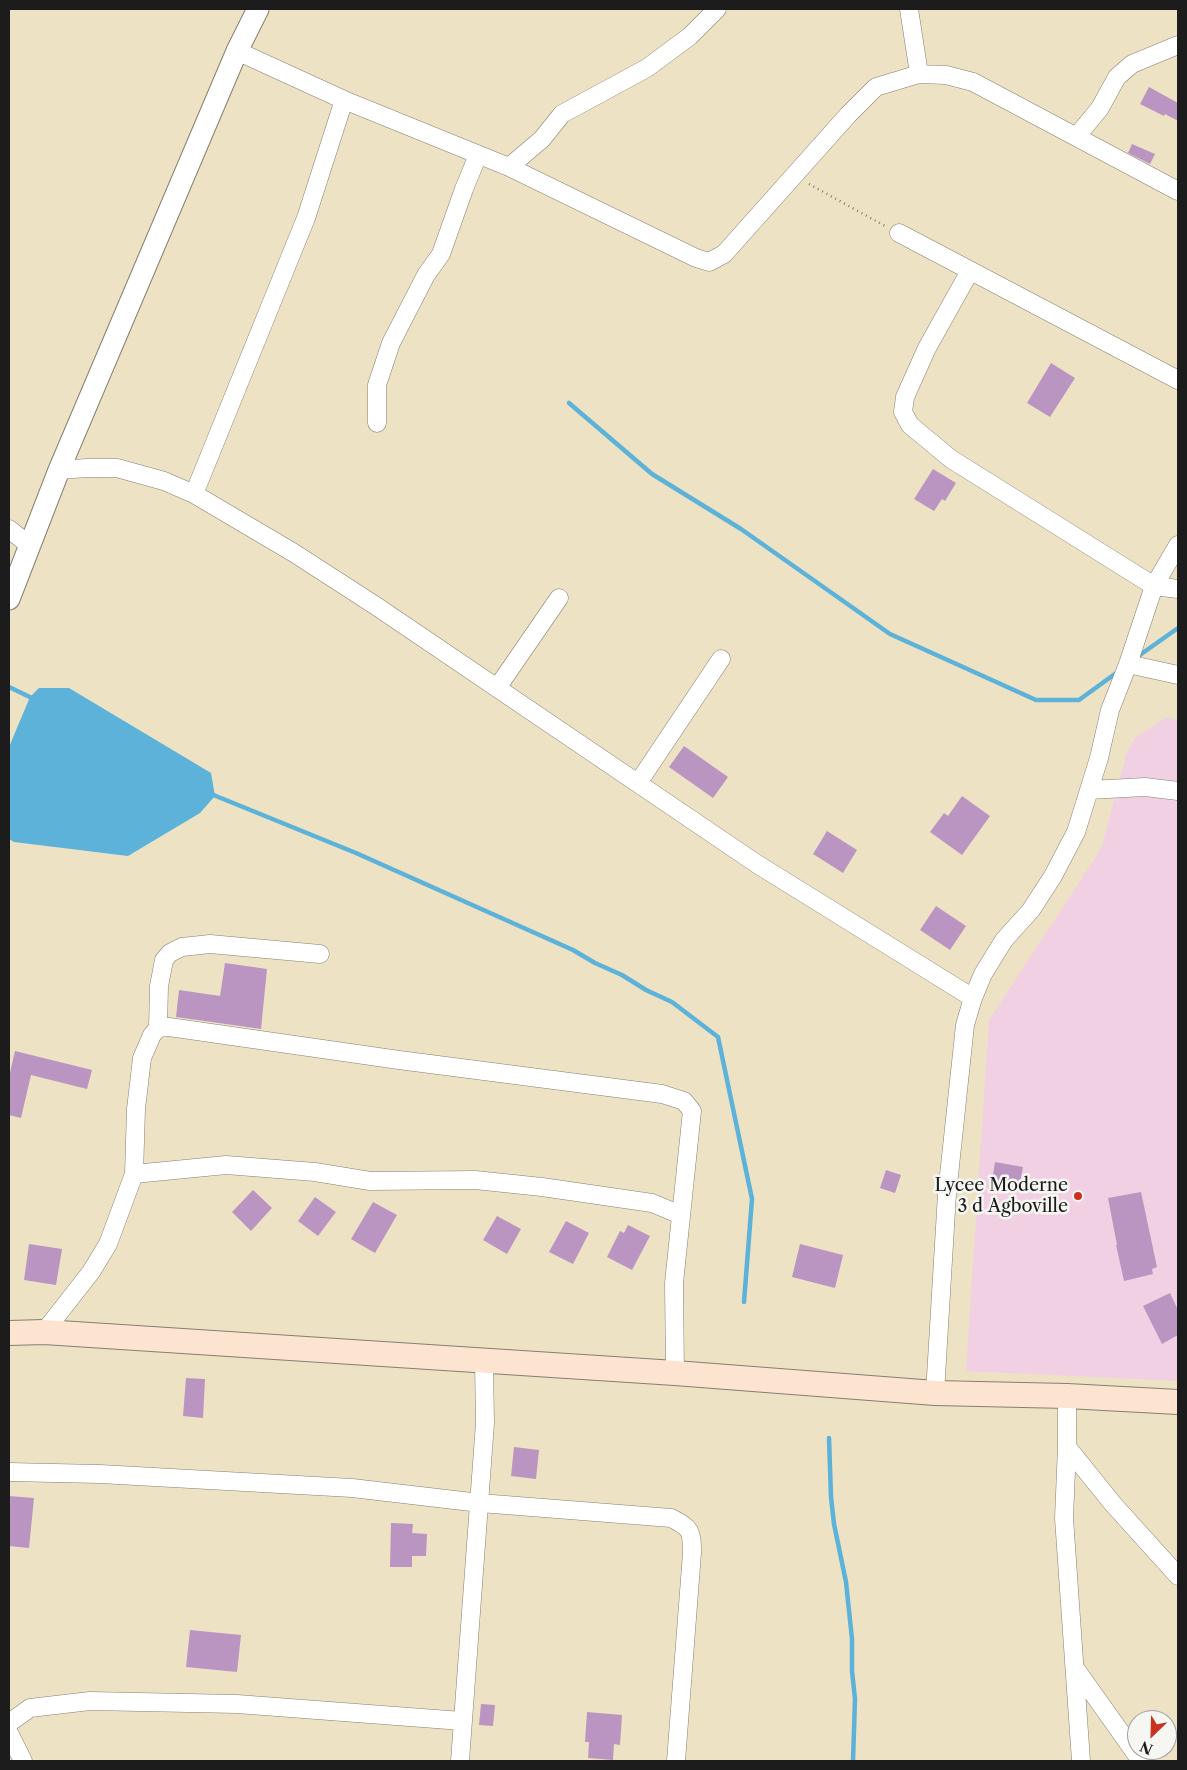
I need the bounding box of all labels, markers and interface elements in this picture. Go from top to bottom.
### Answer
place label: Lycee Moderne 3 d Agboville [934,1175,1068,1218]
marker: Lycee Moderne 3 d Agboville [1072,1190,1084,1202]
north arrow [1127,1710,1177,1760]
text: N [1137,1737,1156,1758]

